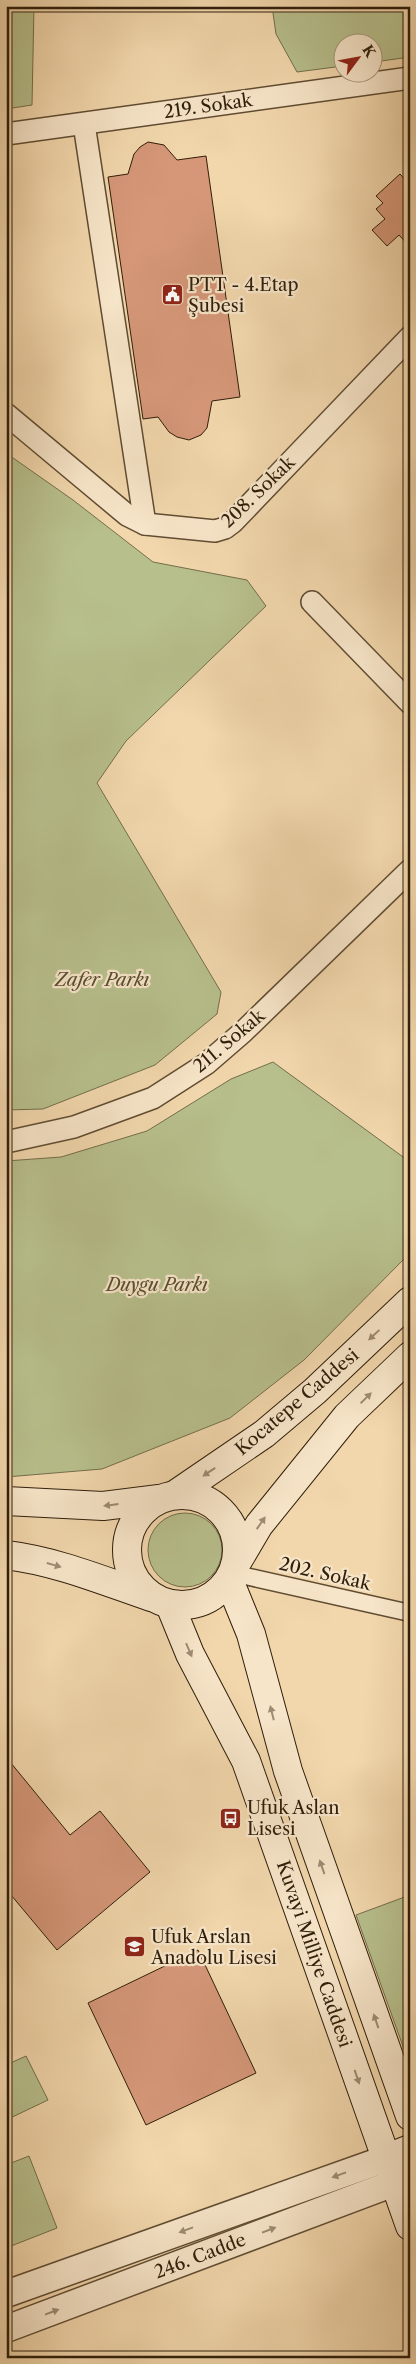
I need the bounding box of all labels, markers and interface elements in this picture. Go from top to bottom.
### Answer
north arrow [334,32,384,82]
text: K [358,42,380,61]
street label: 219. Sokak [162,89,255,123]
place label: PTT - 4.Etap Şubesi [188,274,299,317]
public building icon: PTT - 4.Etap Şubesi [160,283,184,307]
street label: 208. Sokak [217,450,300,532]
park label: Zafer Parkı [53,969,150,991]
street label: 211. Sokak [189,1004,271,1077]
park label: Duygu Parkı [104,1274,208,1296]
one-way arrow [369,1329,381,1341]
street label: Kocatepe Caddesi [231,1344,364,1460]
one-way arrow [359,1392,371,1404]
one-way arrow [203,1467,216,1477]
one-way arrow [103,1501,119,1509]
one-way arrow [256,1516,266,1530]
street label: 202. Sokak [277,1553,375,1596]
one-way arrow [46,1562,61,1570]
one-way arrow [185,1643,193,1657]
one-way arrow [267,1705,275,1720]
place label: Ufuk Aslan Lisesi [247,1797,340,1840]
bus stop icon: Ufuk Aslan Lisesi [219,1806,243,1830]
street label: Kuvayi Milliye Caddesi [272,1858,357,2051]
one-way arrow [318,1860,325,1875]
place label: Ufuk Arslan Anadolu Lisesi [150,1926,277,1969]
school or university icon: Ufuk Arslan Anadolu Lisesi [123,1935,147,1959]
one-way arrow [372,2013,379,2028]
one-way arrow [353,2070,361,2085]
one-way arrow [332,2172,347,2179]
one-way arrow [262,2226,277,2233]
one-way arrow [179,2227,194,2234]
street label: 246. Cadde [151,2228,249,2284]
one-way arrow [45,2308,60,2316]

